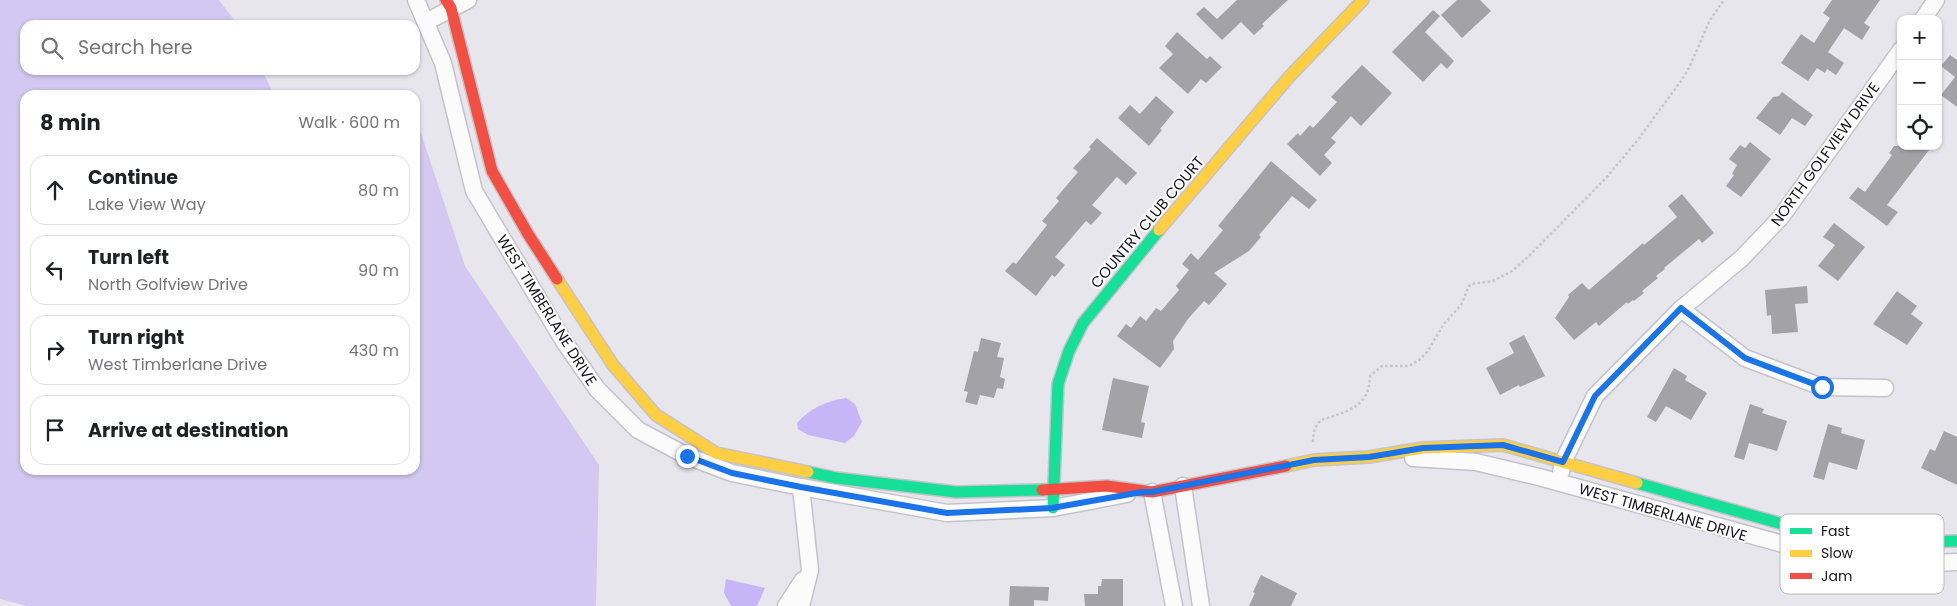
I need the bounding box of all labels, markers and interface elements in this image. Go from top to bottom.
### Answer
map controls [1897,15,1942,150]
button: + [1897,15,1942,60]
search box [20,20,420,75]
icon: search [38,34,66,62]
text: Search here [78,34,192,61]
button: − [1897,60,1942,105]
street label: NORTH GOLFVIEW DRIVE [1766,78,1884,230]
button: locate [1897,105,1942,150]
text: 8 min [40,108,101,137]
text: Walk · 600 m [298,111,400,134]
street label: COUNTRY CLUB COURT [1086,152,1208,292]
text: Continue [88,164,178,191]
icon: ahead [41,176,69,204]
text: 80 m [358,179,399,202]
text: Lake View Way [88,193,206,216]
street label: WEST TIMBERLANE DRIVE [492,231,602,389]
text: Turn left [88,244,169,271]
icon: left [41,256,69,284]
text: 90 m [358,259,399,282]
text: North Golfview Drive [88,273,248,296]
text: Turn right [88,324,184,351]
icon: right [41,336,69,364]
text: 430 m [349,339,399,362]
text: West Timberlane Drive [88,353,267,376]
route start [1811,376,1834,399]
icon: arrive [41,416,69,444]
text: Arrive at destination [88,417,289,444]
route end [676,445,699,468]
street label: WEST TIMBERLANE DRIVE [1576,478,1750,546]
legend [1780,514,1944,594]
text: Fast [1821,521,1850,541]
text: Slow [1821,543,1854,563]
text: Jam [1821,566,1852,586]

